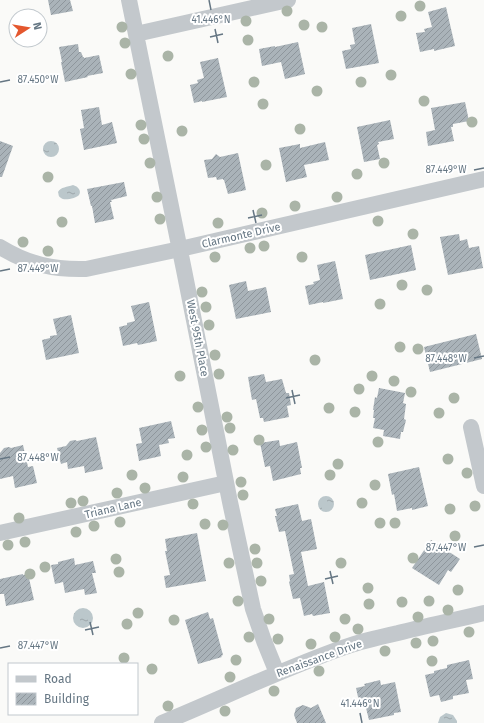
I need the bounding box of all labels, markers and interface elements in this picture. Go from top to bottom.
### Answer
north arrow [8,8,48,48]
text: 41.446°N [191,14,231,26]
text: N [30,21,44,31]
text: 87.450°W [17,74,59,86]
text: 87.449°W [425,164,467,176]
street label: Clarmonte Drive [201,220,282,251]
text: 87.449°W [17,263,59,275]
street label: West 95th Place [184,299,211,378]
text: 87.448°W [425,353,467,365]
text: 87.448°W [17,452,59,464]
street label: Triana Lane [83,496,143,521]
text: 87.447°W [426,542,467,554]
street label: Renaissance Drive [275,637,364,680]
text: 87.447°W [18,640,59,652]
legend [8,663,138,715]
text: Road [44,672,72,686]
text: Building [44,692,90,706]
text: 41.446°N [340,698,380,710]

